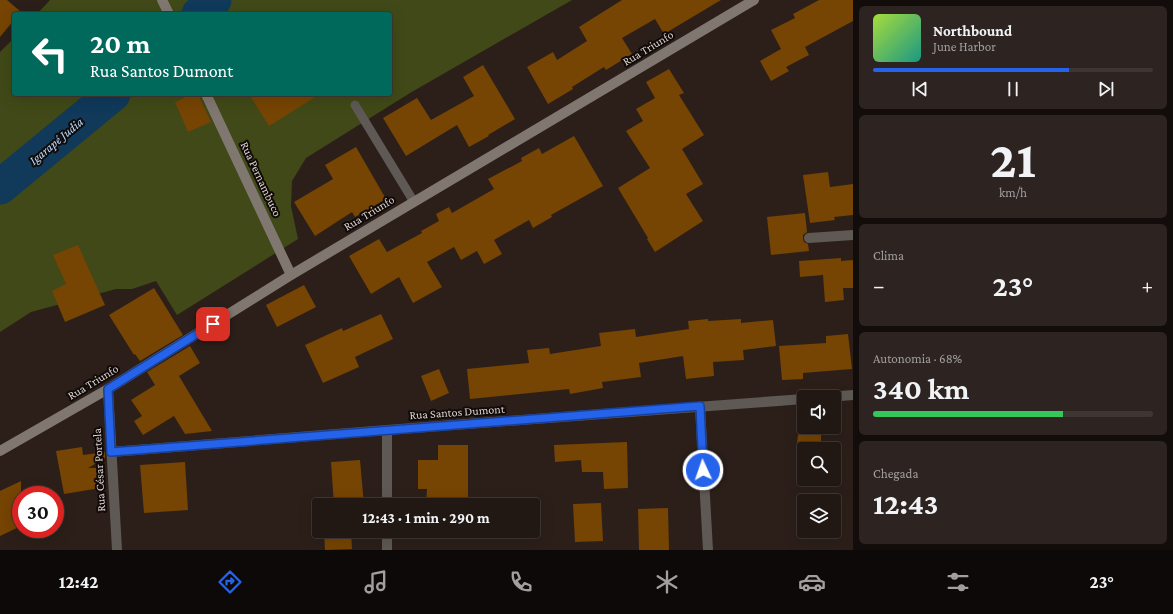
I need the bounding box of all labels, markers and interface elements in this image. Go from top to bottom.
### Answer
text: Northbound [933,23,1012,39]
street label: Rua Triunfo [620,27,676,69]
icon: left [24,28,76,80]
text: 20 m [90,28,150,59]
text: June Harbor [933,39,996,54]
text: Rua Santos Dumont [90,61,233,81]
icon: previous [909,78,931,100]
icon: pause [1002,78,1024,100]
icon: next [1095,78,1117,100]
water label: Igarapé Judia [26,114,86,168]
text: 21 [990,130,1036,188]
street label: Rua Pernambuco [238,139,284,219]
text: km/h [999,185,1027,200]
street label: Rua Triunfo [341,192,397,234]
text: Clima [873,248,904,263]
text: 23° [992,269,1034,302]
text: − [873,273,885,298]
text: + [1141,273,1153,298]
pin [196,307,230,341]
icon: arrive [202,313,224,335]
text: Autonomia · 68% [873,351,962,366]
street label: Rua Triunfo [65,361,121,403]
text: 340 km [873,372,970,405]
map controls [797,390,841,538]
button: sound [797,390,841,434]
street label: Rua Santos Dumont [409,402,506,422]
street label: Rua César Portela [90,427,108,512]
button: search [797,442,841,486]
position arrow [682,449,724,491]
text: Chegada [873,466,918,481]
speed limit sign: 30 [12,486,64,538]
text: 12:43 [873,487,938,520]
button: layers [797,494,841,538]
text: 12:43 · 1 min · 290 m [362,510,490,526]
icon: directions [216,568,244,596]
icon: music [362,568,390,596]
icon: phone [507,568,535,596]
icon: climate [653,568,681,596]
icon: car [798,568,826,596]
icon: filters [944,568,972,596]
text: 12:42 [59,572,98,592]
text: 23° [1089,572,1114,592]

